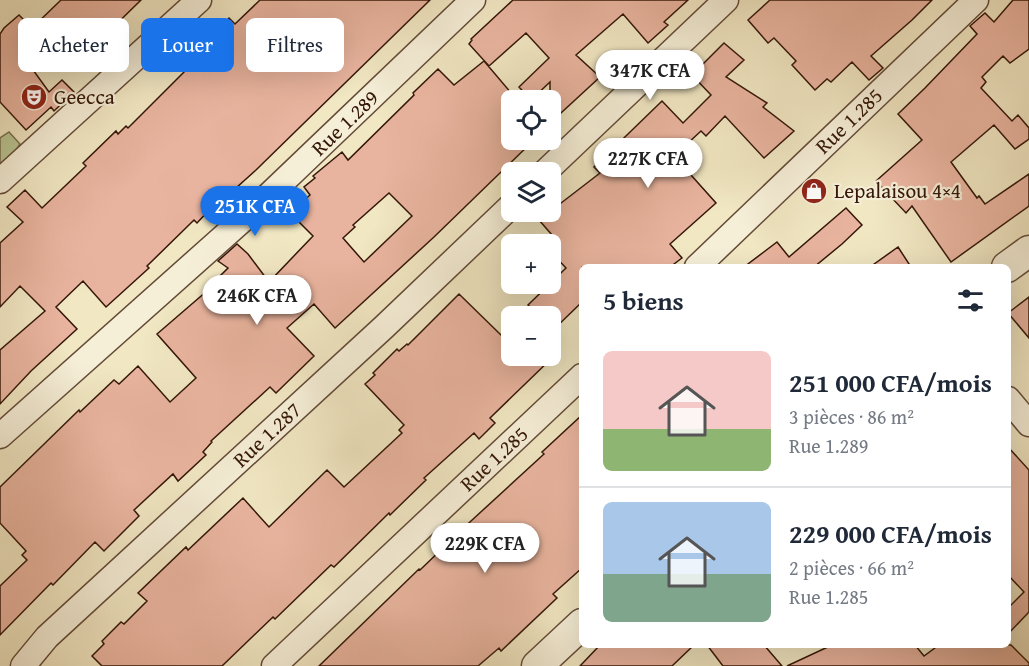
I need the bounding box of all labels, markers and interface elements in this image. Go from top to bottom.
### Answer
chip: Acheter [18,18,129,72]
chip: Louer [141,18,234,72]
chip: Filtres [246,18,344,72]
pin: 347K CFA [588,50,712,101]
text: 347K CFA [609,55,691,84]
street label: Rue 1.285 [808,80,889,161]
place label: Geecca [54,81,115,112]
theatre icon: Geecca [19,82,49,112]
street label: Rue 1.289 [304,82,385,163]
map controls [501,90,561,366]
button: locate [501,90,561,150]
pin: 227K CFA [586,138,710,189]
text: 227K CFA [607,143,689,172]
button: layers [501,162,561,222]
place label: Lepalaisou 4×4 [834,175,961,206]
shop icon: Lepalaisou 4×4 [799,176,829,206]
pin: 251K CFA [193,186,317,237]
text: 251K CFA [214,191,296,220]
button: + [501,234,561,294]
pin: 246K CFA [195,275,319,326]
text: 246K CFA [216,280,298,309]
text: 5 biens [603,281,684,320]
icon: filters [954,284,987,317]
button: − [501,306,561,366]
text: 251 000 CFA/mois [789,363,992,402]
icon: home [651,375,723,447]
street label: Rue 1.287 [226,395,308,474]
text: 3 pièces · 86 m² [789,402,914,431]
street label: Rue 1.285 [453,419,535,498]
text: Rue 1.289 [789,431,869,460]
text: 229 000 CFA/mois [789,514,992,553]
pin: 229K CFA [423,523,547,574]
icon: home [651,526,723,598]
text: 229K CFA [444,528,526,557]
text: 2 pièces · 66 m² [789,553,914,582]
text: Rue 1.285 [789,582,869,611]

